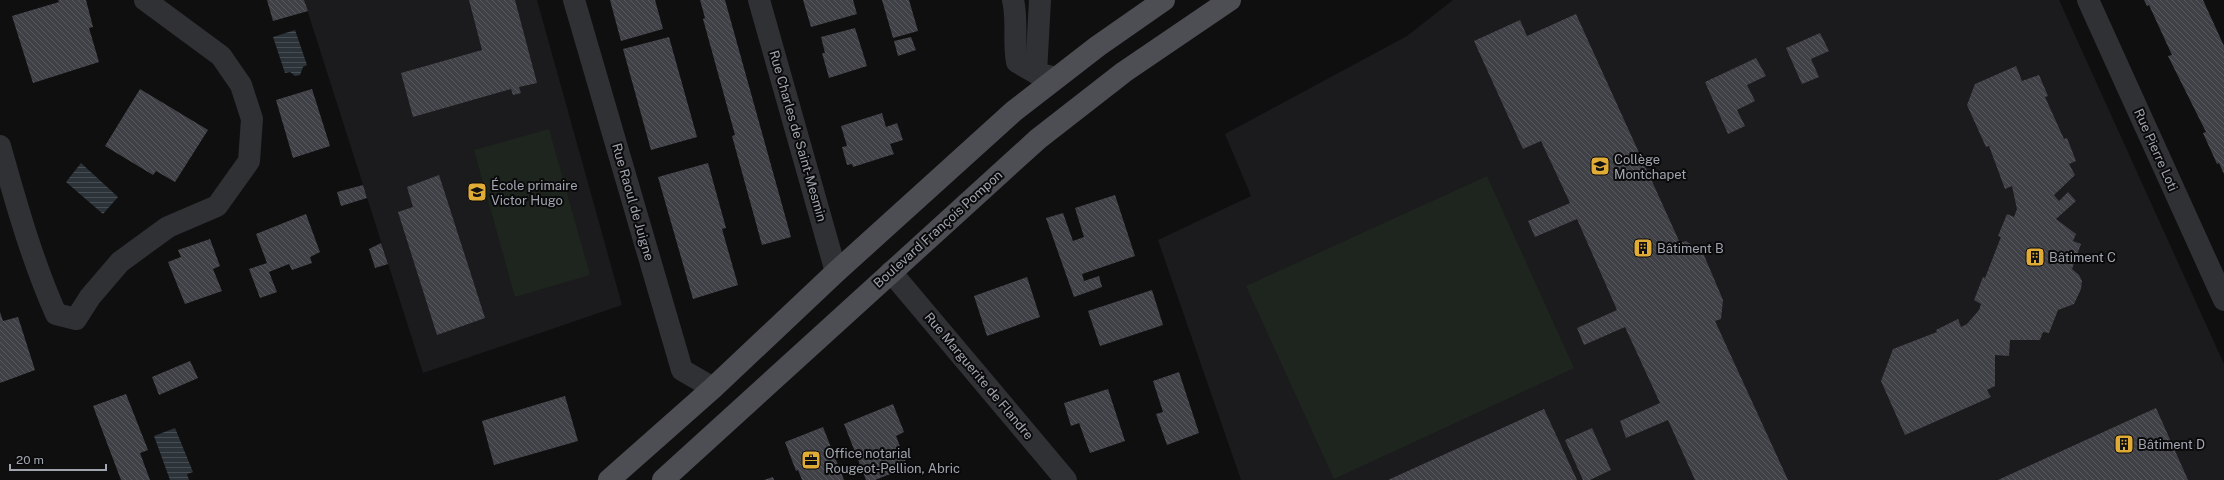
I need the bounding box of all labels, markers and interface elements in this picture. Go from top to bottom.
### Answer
street label: Rue Charles de Saint-Mesmin [766,49,830,223]
street label: Rue Pierre Loti [2131,106,2181,194]
street label: Rue Raoul de Juigne [609,142,657,262]
place label: Collège Montchapet [1614,152,1686,182]
school or university icon: Collège Montchapet [1589,155,1611,177]
street label: Boulevard François Pompon [871,167,1005,291]
place label: École primaire Victor Hugo [491,177,578,208]
school or university icon: École primaire Victor Hugo [466,181,488,203]
building icon: Bâtiment B [1632,237,1654,259]
place label: Bâtiment B [1657,241,1724,256]
building icon: Bâtiment C [2024,246,2046,268]
place label: Bâtiment C [2049,250,2116,265]
street label: Rue Marguerite de Flandre [921,309,1037,443]
building icon: Bâtiment D [2113,433,2135,455]
place label: Bâtiment D [2138,437,2205,452]
scale bar [10,446,106,472]
place label: Office notarial Rougeot-Pellion, Abric [825,446,960,476]
office icon: Office notarial Rougeot-Pellion, Abric [800,449,822,471]
text: 20 m [16,453,44,467]

